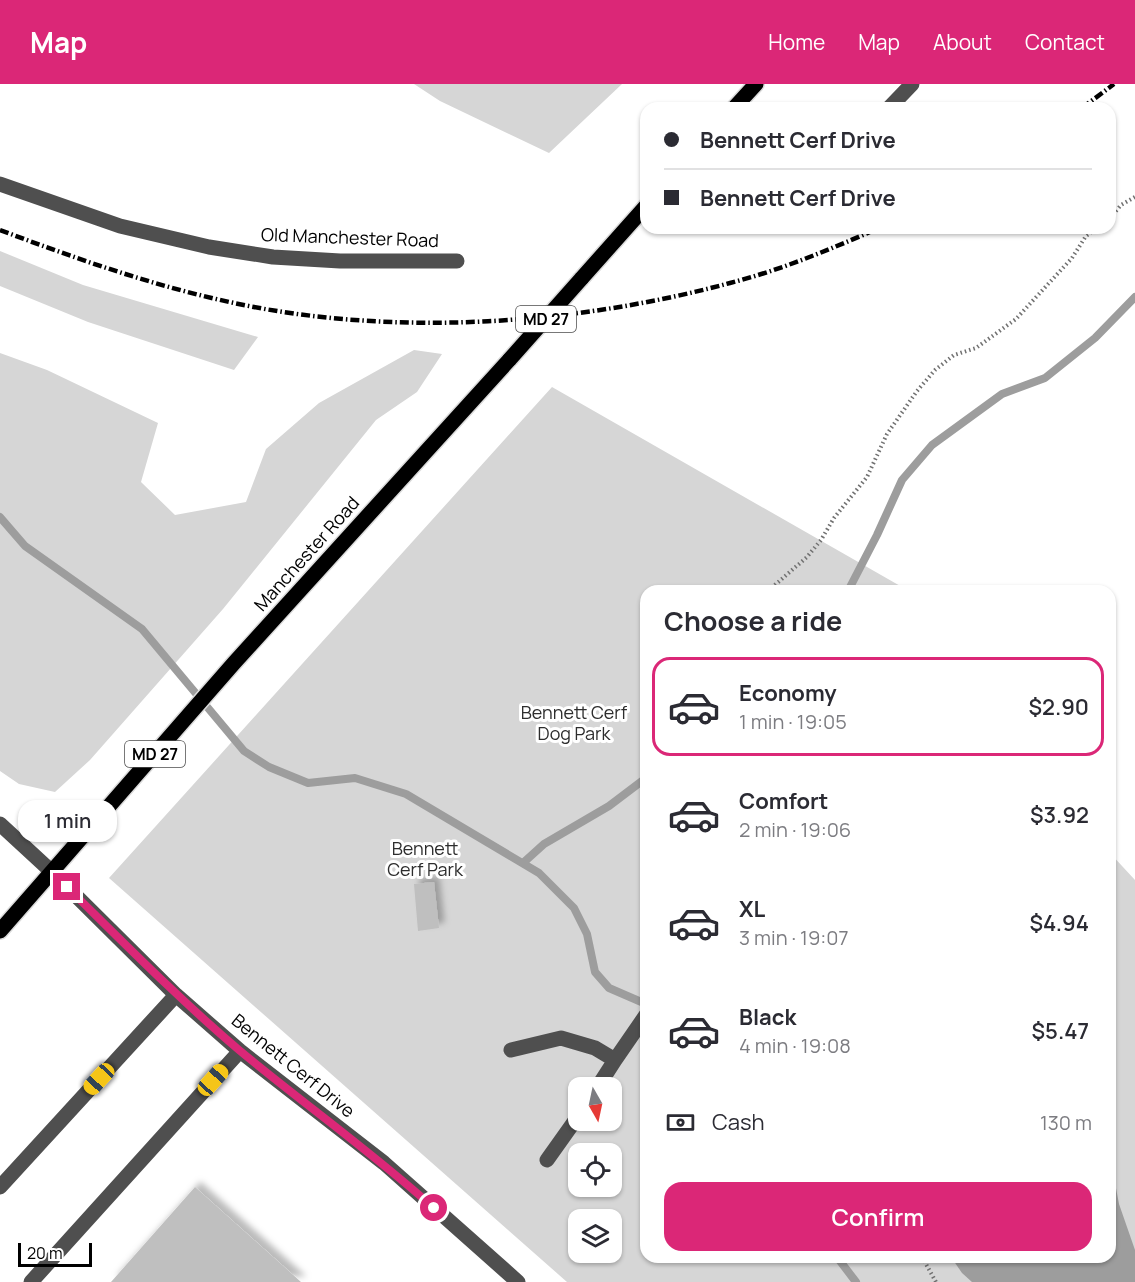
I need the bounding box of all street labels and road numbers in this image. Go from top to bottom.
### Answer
street label: Old Manchester Road [261,222,439,252]
road number: MD 27 [516,306,576,332]
street label: Manchester Road [248,491,364,616]
road number: MD 27 [125,741,185,767]
street label: Bennett Cerf Drive [227,1008,360,1122]

